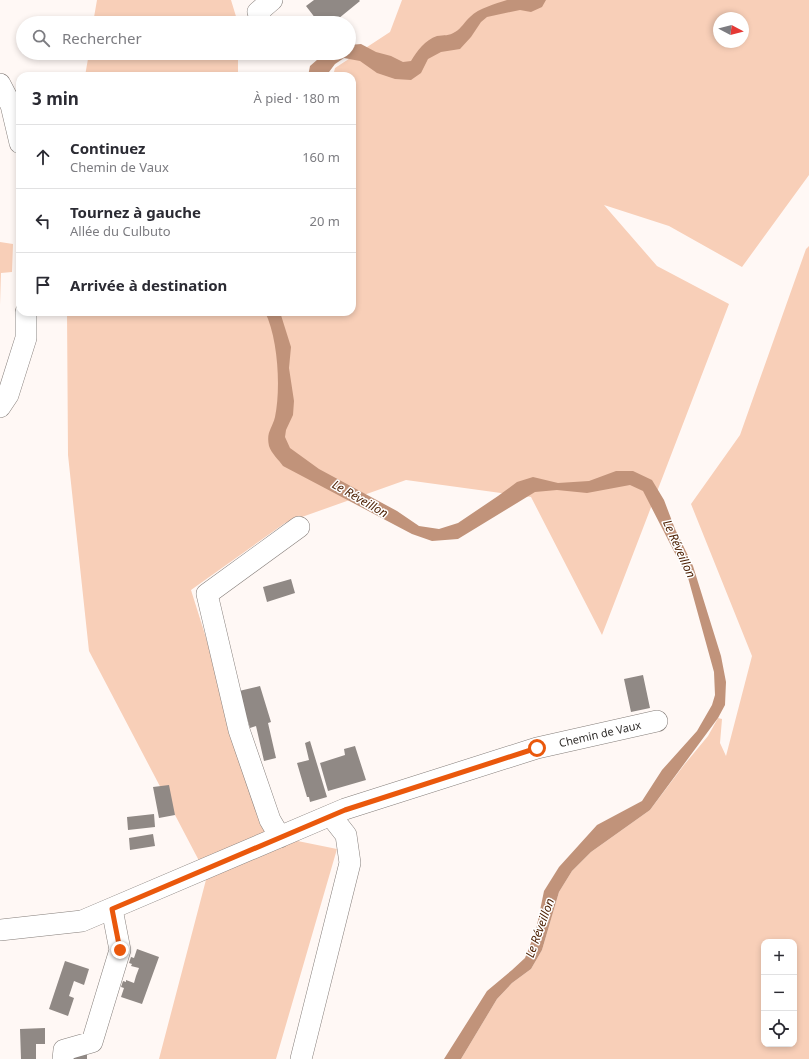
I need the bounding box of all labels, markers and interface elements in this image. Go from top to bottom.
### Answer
north arrow [713,12,749,48]
search box [16,16,356,60]
icon: search [30,27,52,49]
text: Rechercher [62,28,142,48]
text: 3 min [32,87,79,110]
text: À pied · 180 m [254,89,340,107]
text: Continuez [70,138,145,158]
icon: ahead [32,146,54,168]
text: 160 m [302,148,340,166]
text: Chemin de Vaux [70,158,169,176]
text: Tournez à gauche [70,202,201,222]
icon: left [32,210,54,232]
text: 20 m [310,212,340,230]
text: Allée du Culbuto [70,222,171,240]
icon: arrive [32,274,54,296]
text: Arrivée à destination [70,275,227,295]
water label: Le Réveillon [329,476,391,521]
water label: Le Réveillon [659,517,700,581]
street label: Chemin de Vaux [557,717,643,750]
route start [528,739,546,757]
water label: Le Réveillon [521,896,558,960]
map controls [761,939,797,1047]
button: + [761,939,797,975]
route end [111,941,129,959]
button: − [761,975,797,1011]
button: locate [761,1011,797,1047]

